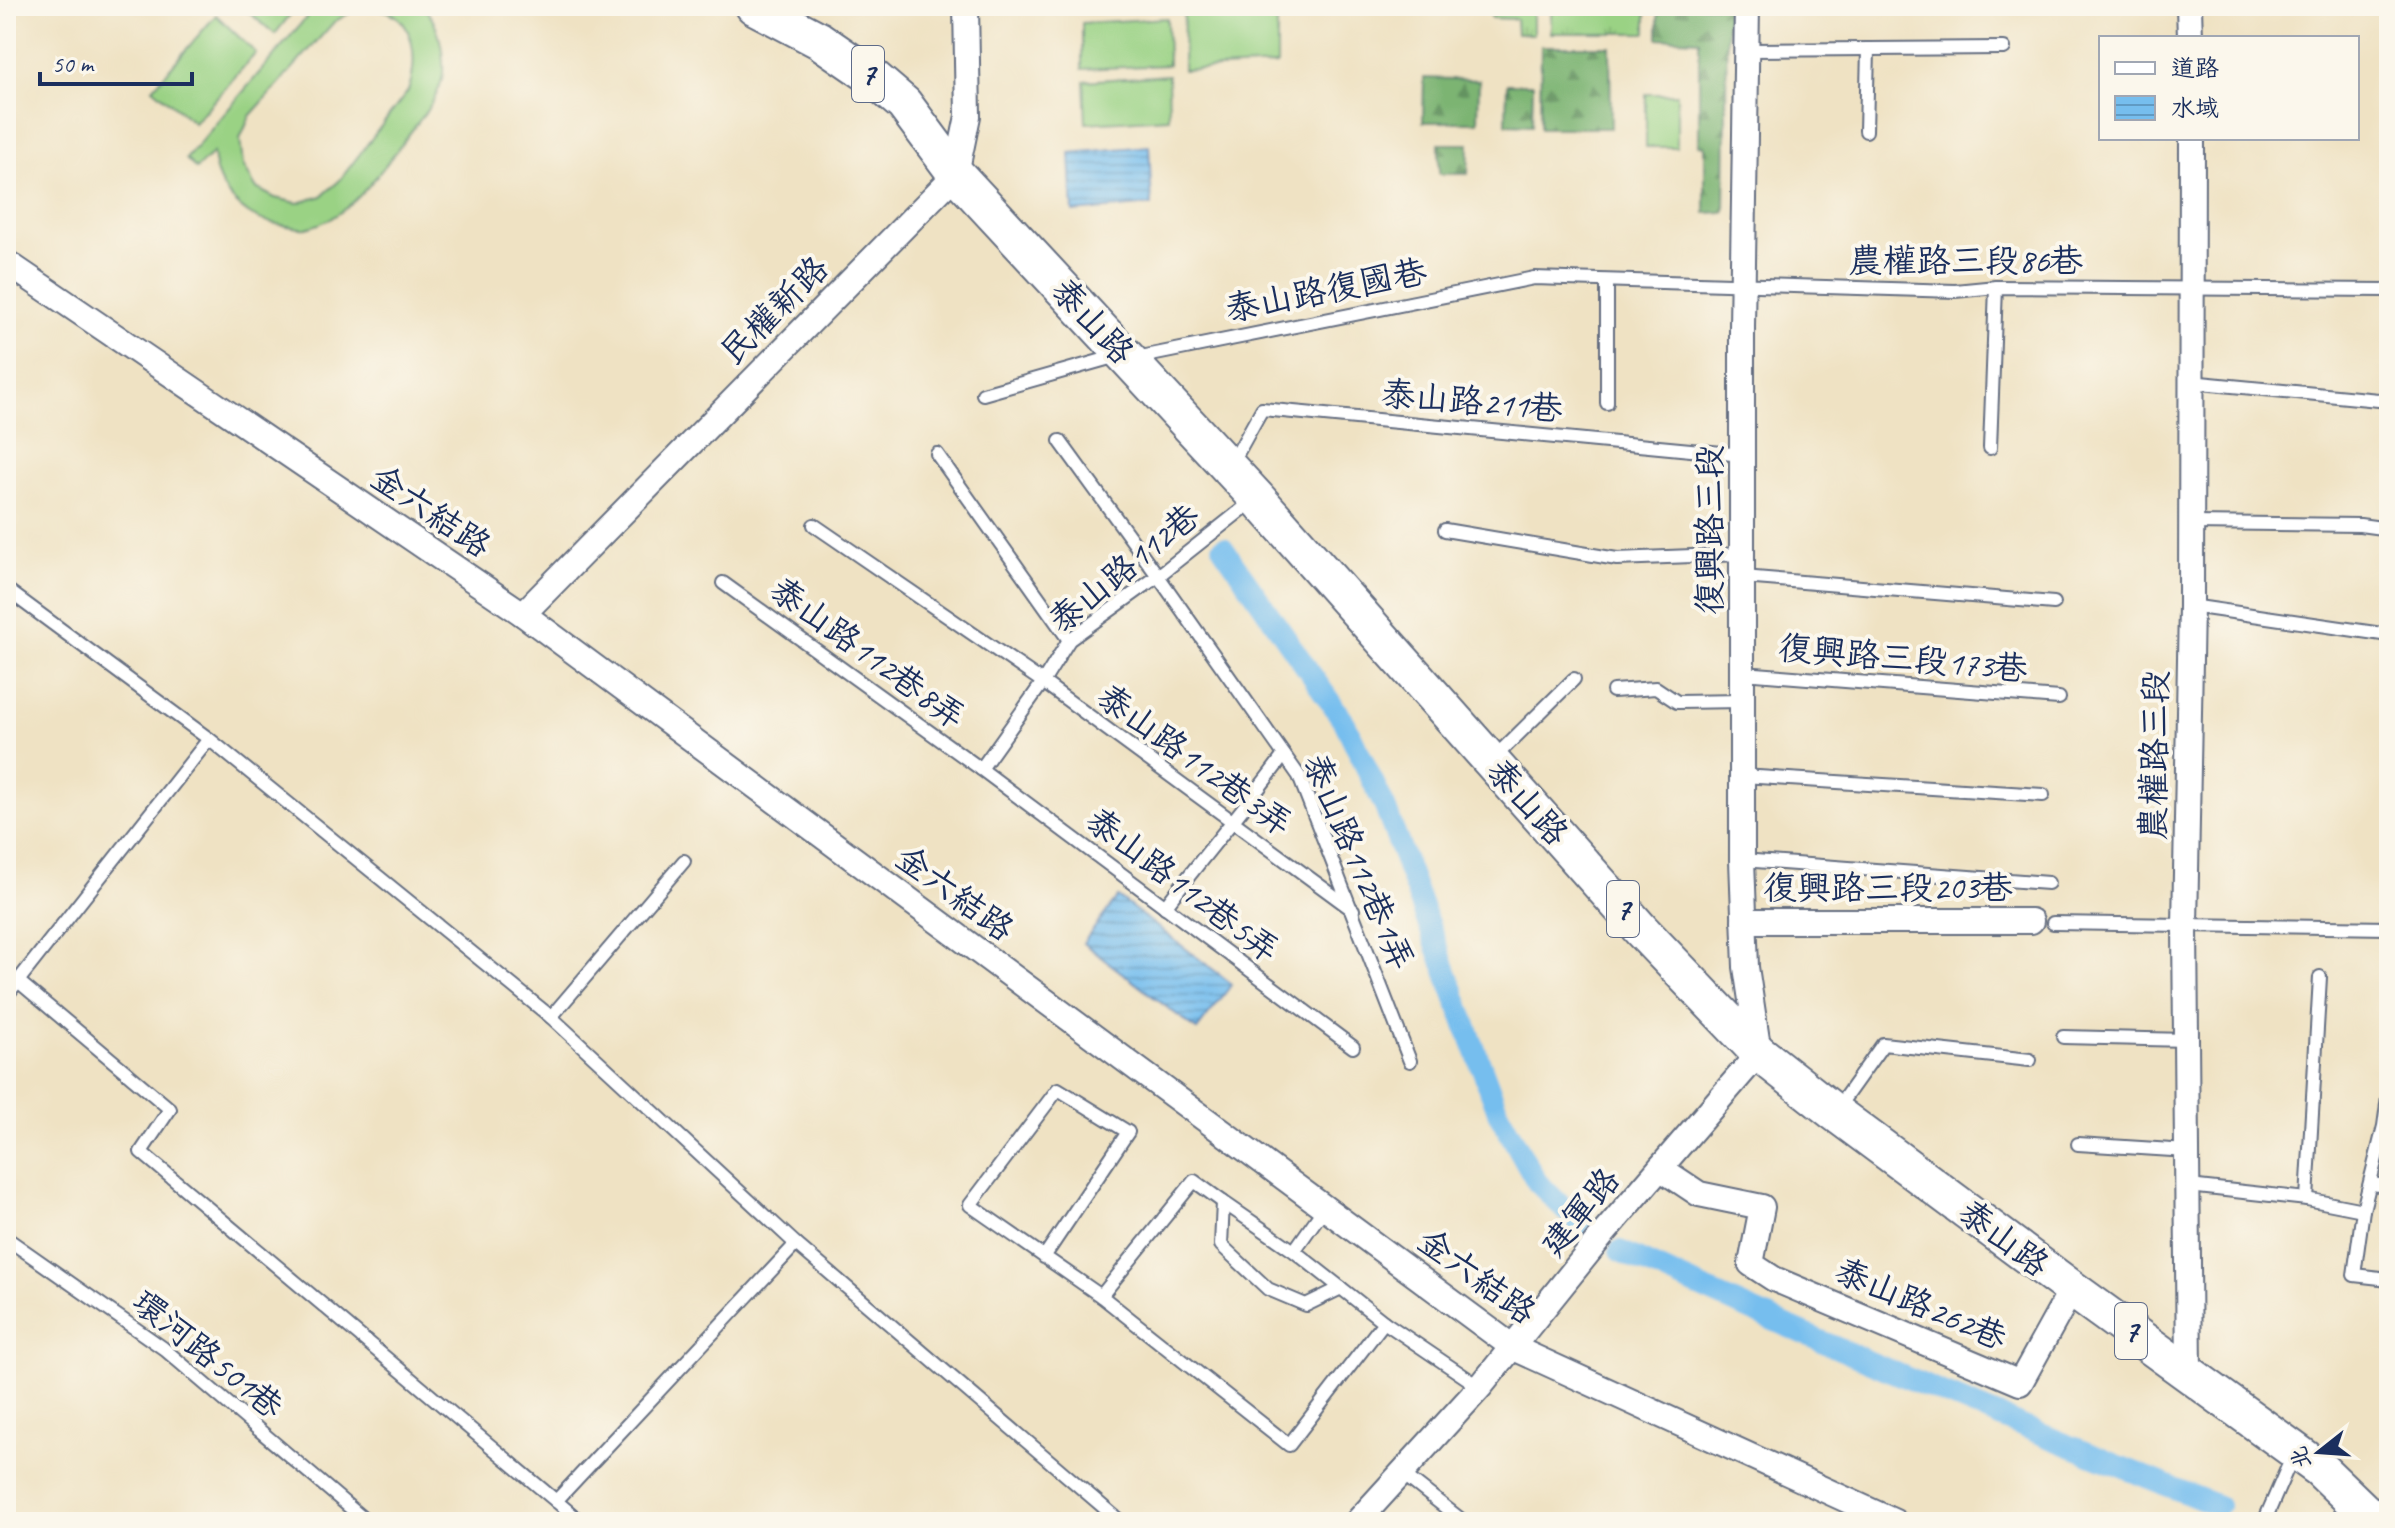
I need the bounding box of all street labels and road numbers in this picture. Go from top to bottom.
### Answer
road number: 7 [852,46,884,102]
street label: 農權路三段86巷 [1849,239,2083,282]
street label: 民權新路 [711,247,837,373]
street label: 泰山路復國巷 [1222,249,1430,331]
street label: 泰山路 [1042,269,1144,373]
street label: 泰山路211巷 [1380,372,1564,430]
street label: 復興路三段 [1688,445,1731,615]
street label: 金六結路 [363,455,499,567]
street label: 泰山路112巷 [1040,494,1208,642]
street label: 泰山路112巷8弄 [762,568,974,738]
street label: 復興路三段173巷 [1777,626,2029,690]
street label: 農權路三段 [2131,670,2177,840]
street label: 泰山路112巷3弄 [1089,675,1301,845]
street label: 泰山路112巷1弄 [1294,747,1424,977]
street label: 泰山路 [1478,750,1578,854]
street label: 泰山路112巷5弄 [1078,798,1288,972]
street label: 金六結路 [887,836,1023,950]
street label: 復興路三段203巷 [1763,866,2013,909]
road number: 7 [1607,881,1639,937]
street label: 建軍路 [1531,1159,1629,1265]
street label: 泰山路 [1950,1190,2058,1286]
street label: 金六結路 [1409,1219,1545,1333]
street label: 泰山路262巷 [1829,1249,2013,1359]
street label: 環河路501巷 [124,1280,292,1428]
road number: 7 [2115,1303,2147,1359]

